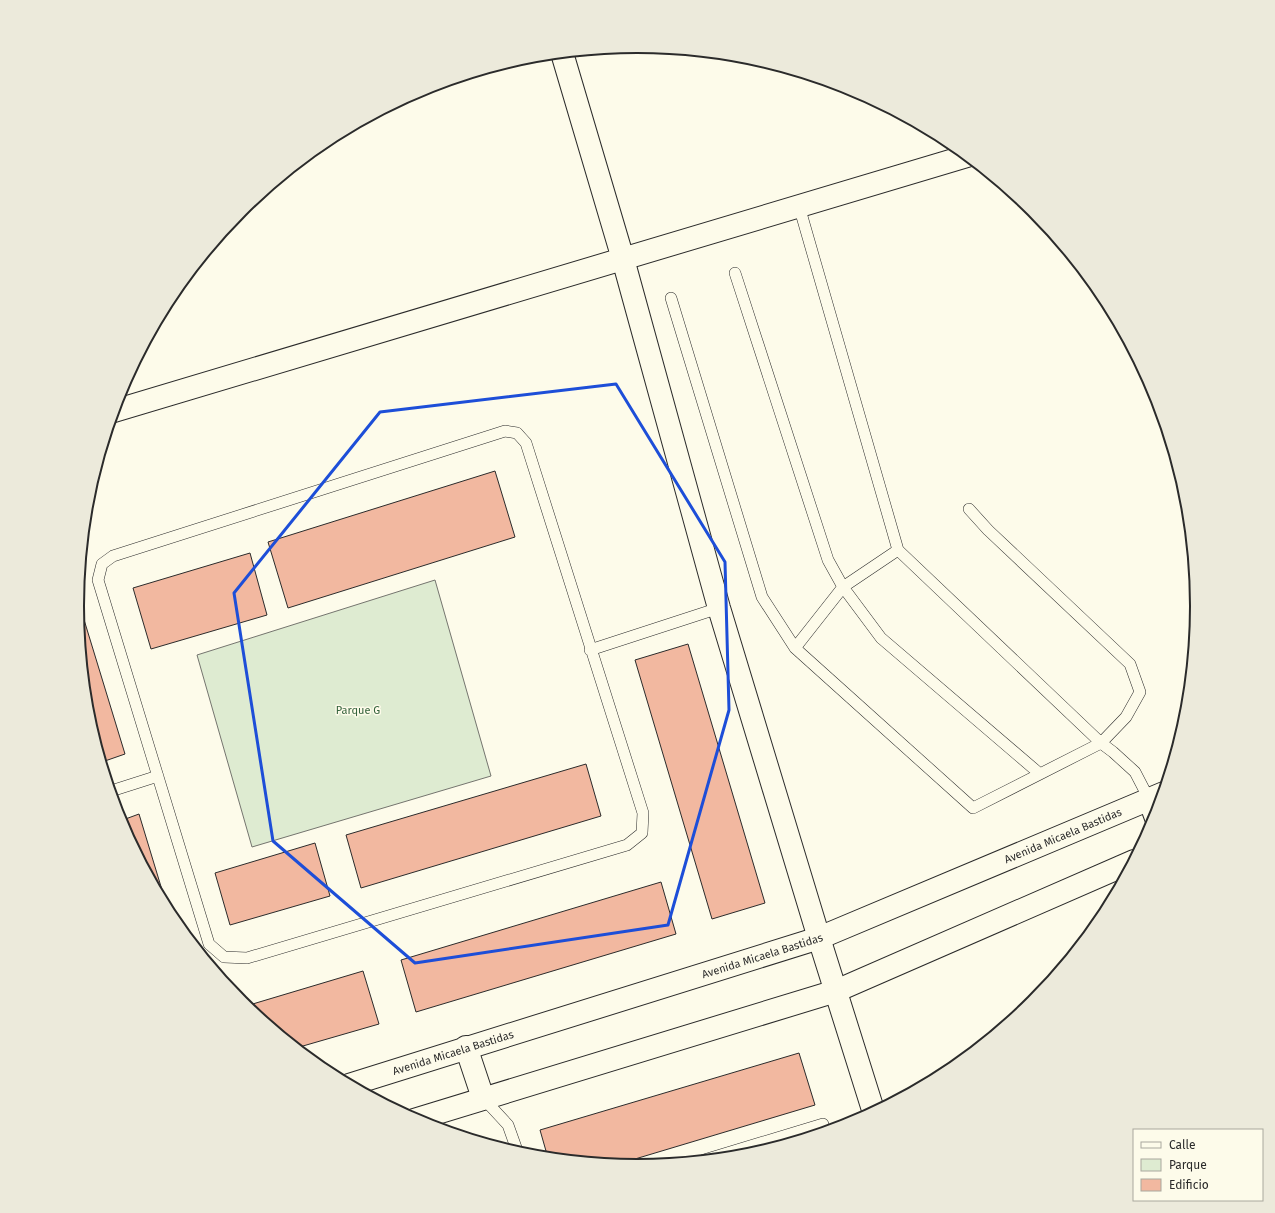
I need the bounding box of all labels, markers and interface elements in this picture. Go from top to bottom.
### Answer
park label: Parque G [336,704,380,717]
street label: Avenida Micaela Bastidas [1002,805,1123,866]
street label: Avenida Micaela Bastidas [700,931,825,981]
street label: Avenida Micaela Bastidas [391,1027,515,1077]
legend [1133,1129,1263,1201]
text: Calle [1169,1138,1196,1152]
text: Parque [1169,1158,1207,1172]
text: Edificio [1169,1178,1209,1192]

